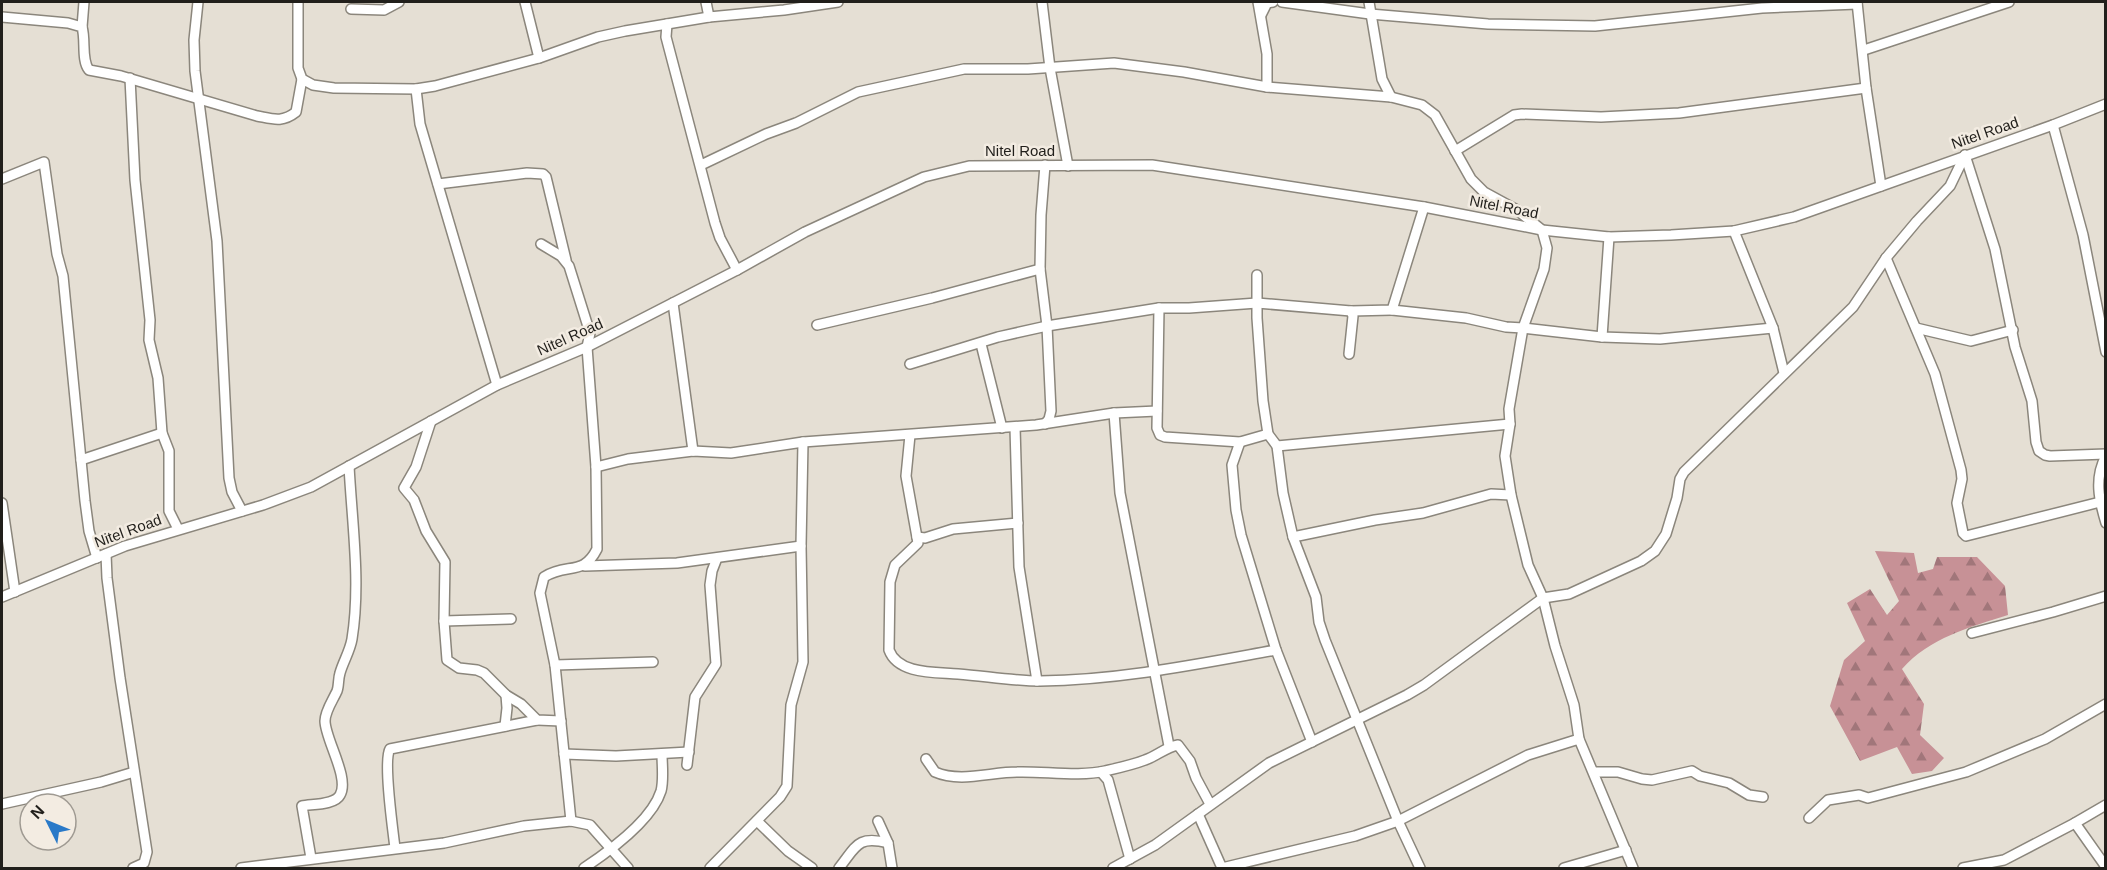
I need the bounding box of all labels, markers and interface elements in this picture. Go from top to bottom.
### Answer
street label: Nitel Road [1949,113,2021,152]
street label: Nitel Road [985,142,1055,159]
street label: Nitel Road [1468,191,1540,222]
street label: Nitel Road [534,315,605,359]
street label: Nitel Road [92,511,164,550]
north arrow [18,792,78,852]
text: N [27,802,48,822]

